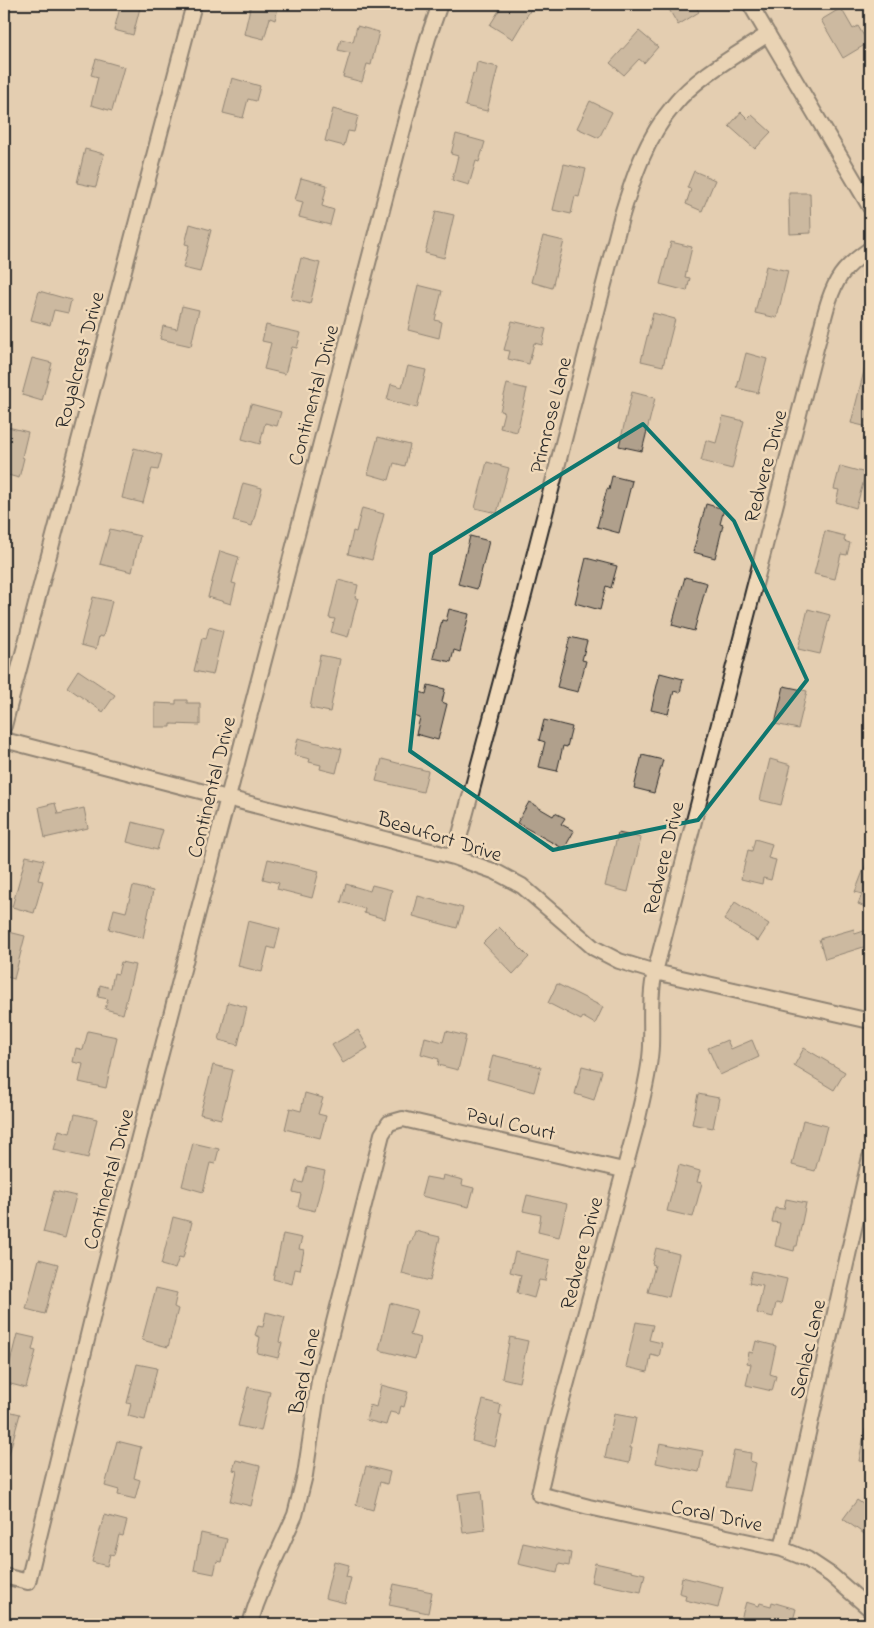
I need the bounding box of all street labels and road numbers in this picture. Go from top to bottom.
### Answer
street label: Royalcrest Drive [48,288,116,433]
street label: Continental Drive [282,321,348,469]
street label: Primrose Lane [523,353,581,477]
street label: Redvere Drive [737,406,797,526]
street label: Continental Drive [181,713,245,861]
street label: Redvere Drive [636,798,694,918]
street label: Beaufort Drive [372,804,506,871]
street label: Paul Court [463,1100,558,1150]
street label: Continental Drive [77,1105,143,1253]
street label: Redvere Drive [553,1193,613,1313]
street label: Senlac Lane [783,1296,835,1402]
street label: Bard Lane [282,1325,330,1419]
street label: Coral Drive [668,1493,766,1541]

